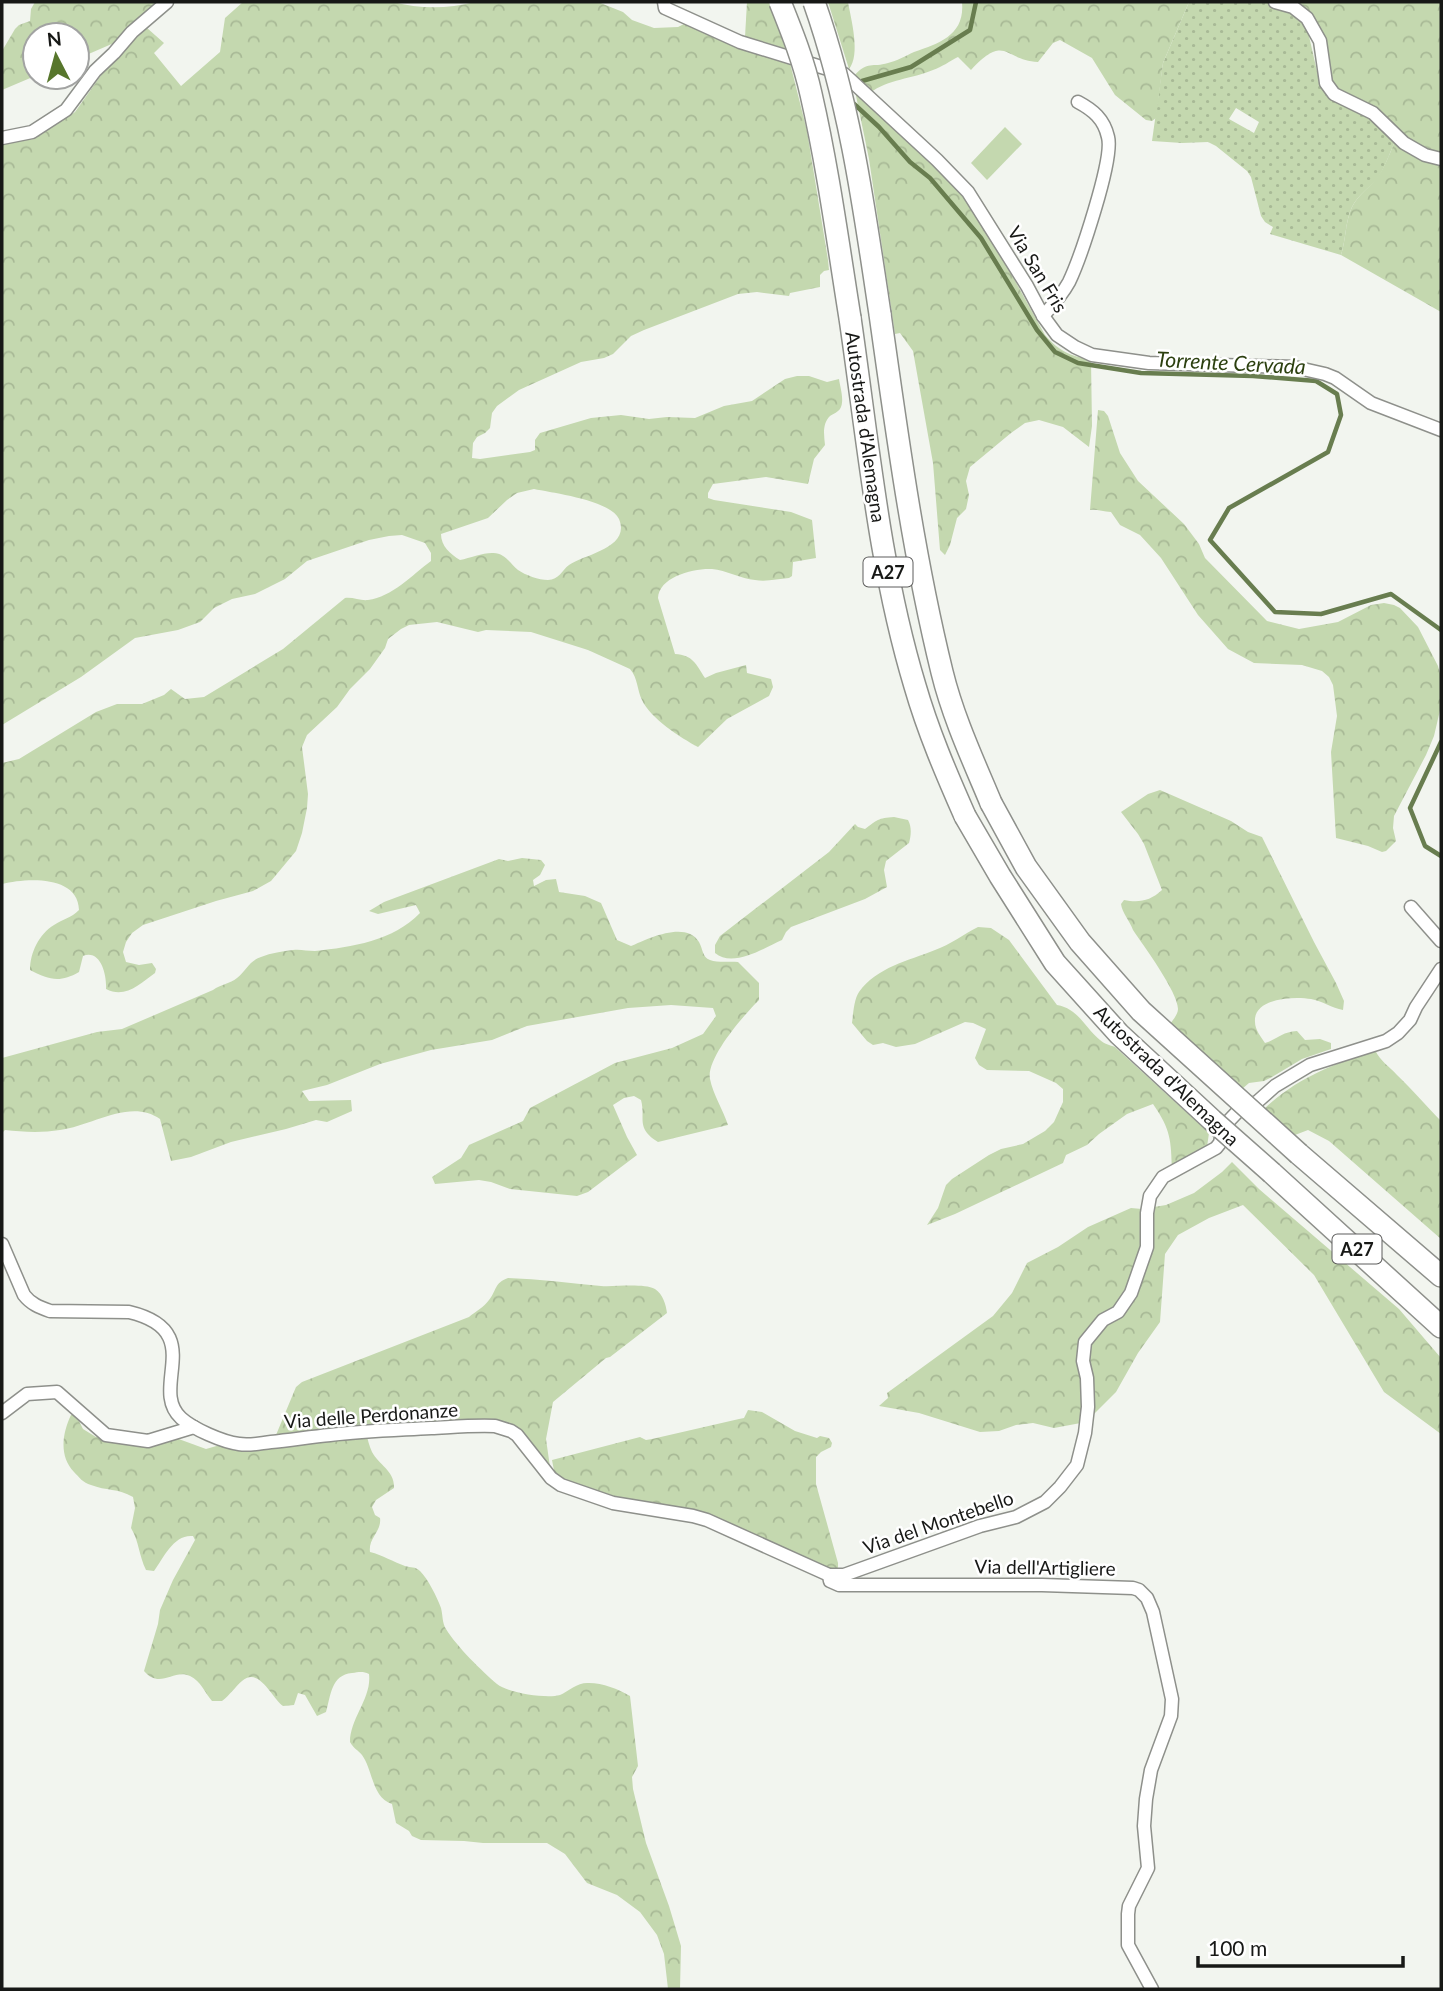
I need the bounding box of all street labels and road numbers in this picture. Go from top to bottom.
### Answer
street label: Via San Fris [1003,222,1073,316]
street label: Autostrada d'Alemagna [841,330,891,524]
road number: A27 [864,558,912,586]
street label: Autostrada d'Alemagna [1090,1000,1244,1150]
road number: A27 [1332,1234,1382,1264]
street label: Via delle Perdonanze [283,1397,459,1433]
street label: Via del Montebello [860,1485,1016,1559]
street label: Via dell'Artigliere [974,1554,1116,1580]

